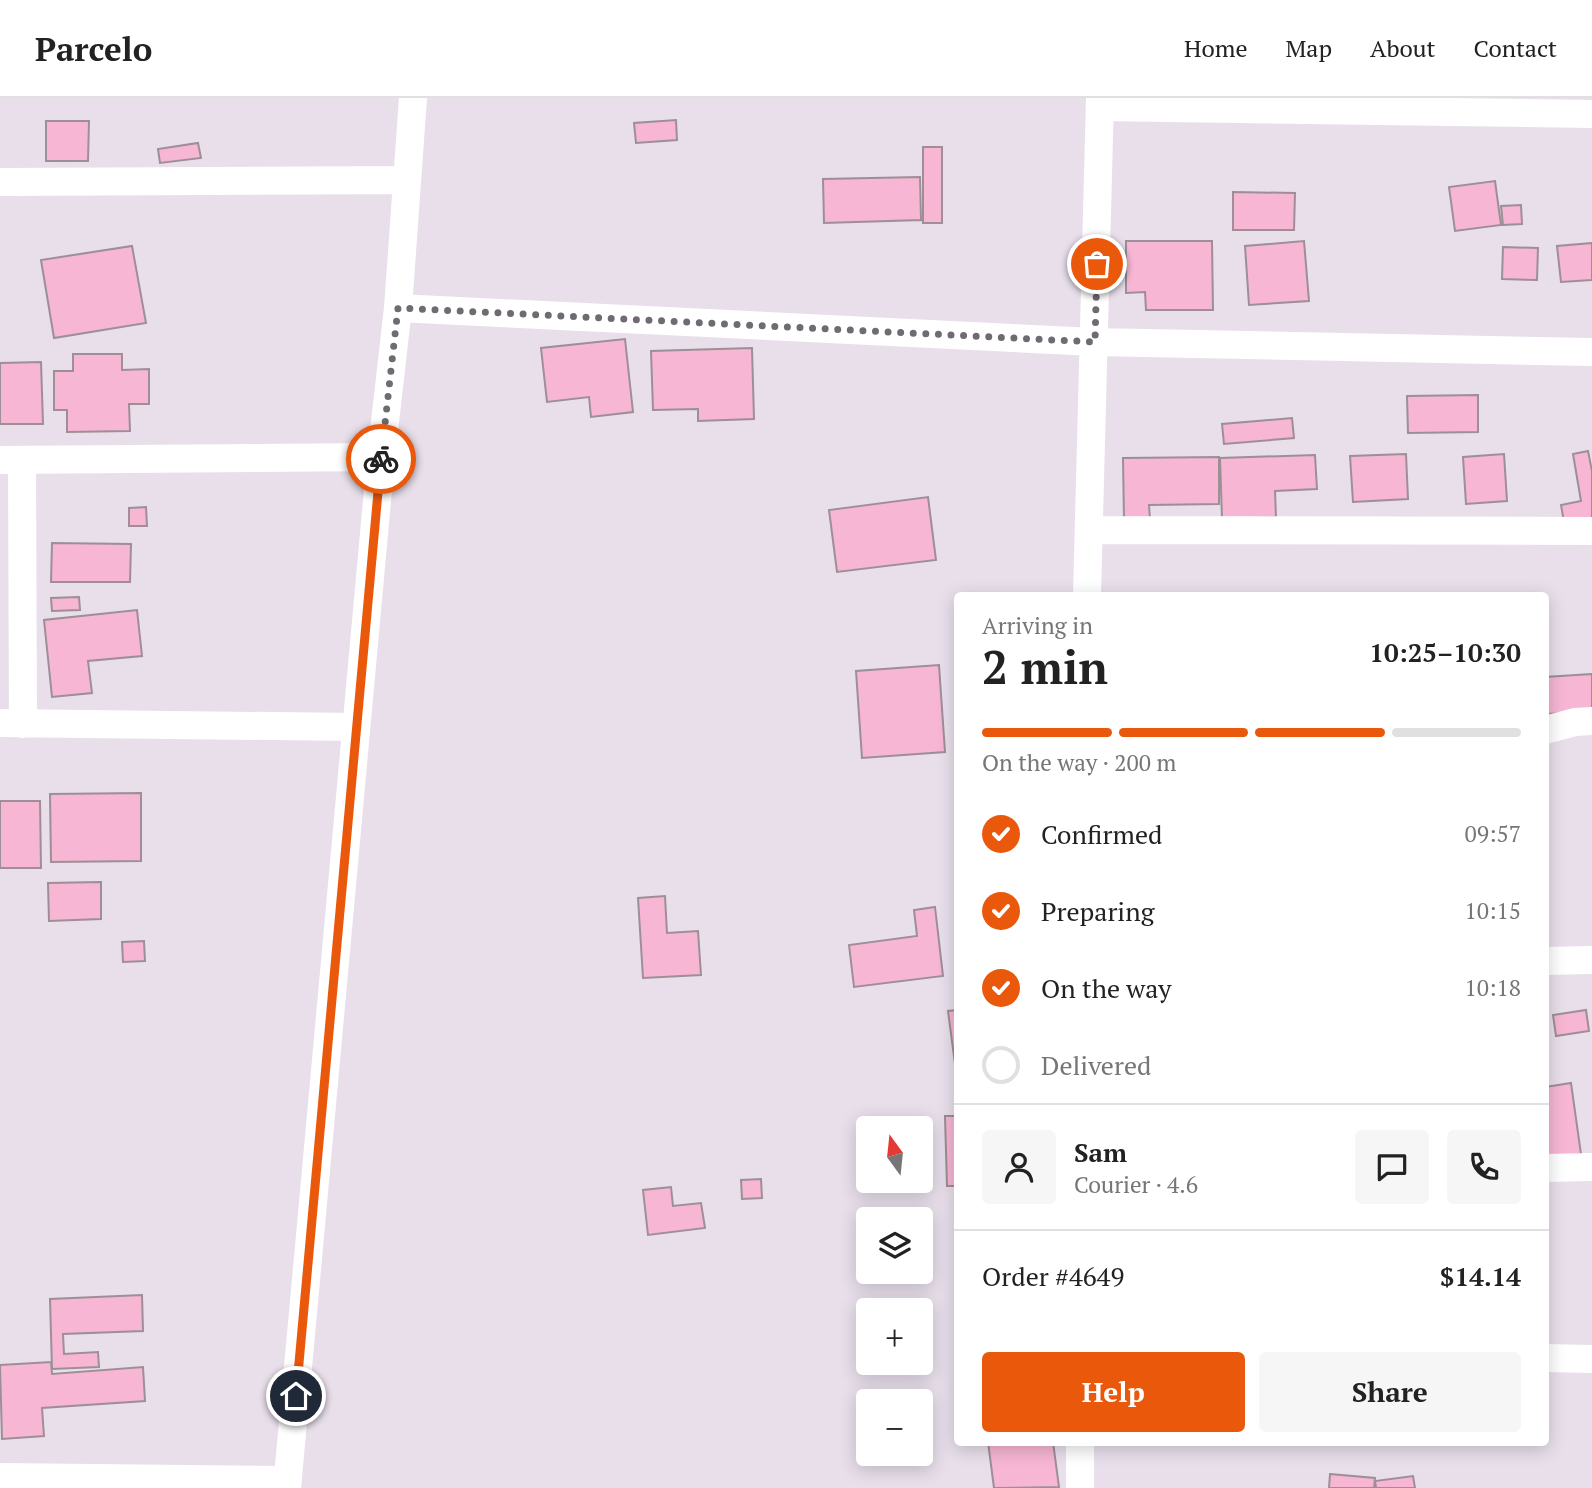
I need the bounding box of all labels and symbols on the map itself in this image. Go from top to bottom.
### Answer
pin [1067,234,1127,294]
courier [346,424,416,494]
north arrow [856,1116,933,1194]
pin [266,1366,326,1426]

